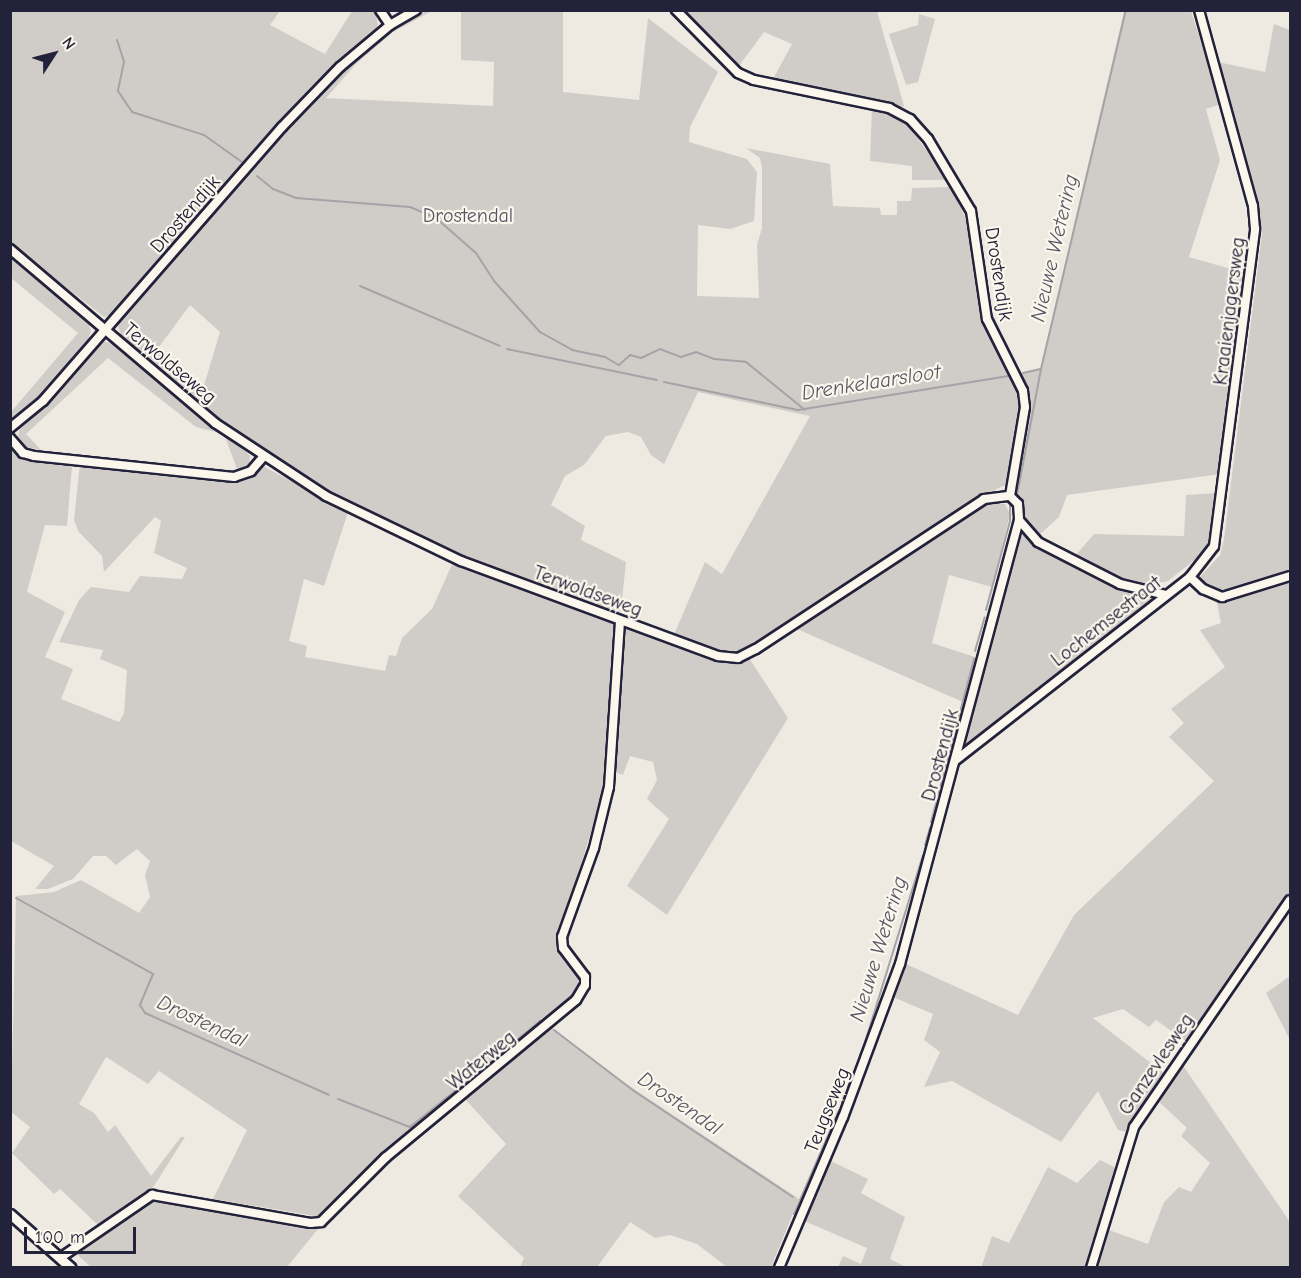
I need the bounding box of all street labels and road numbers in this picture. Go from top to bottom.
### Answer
street label: Drostendijk [145,170,225,258]
street label: Drostendijk [980,225,1018,323]
street label: Kraaienjagersweg [1208,236,1250,386]
street label: Terwoldseweg [118,317,222,409]
street label: Terwoldseweg [530,560,646,622]
street label: Lochemsestraat [1046,570,1166,672]
street label: Drostendijk [916,706,964,804]
street label: Ganzevlesweg [1113,1009,1199,1119]
street label: Waterweg [442,1025,520,1095]
street label: Teugseweg [799,1064,855,1156]

